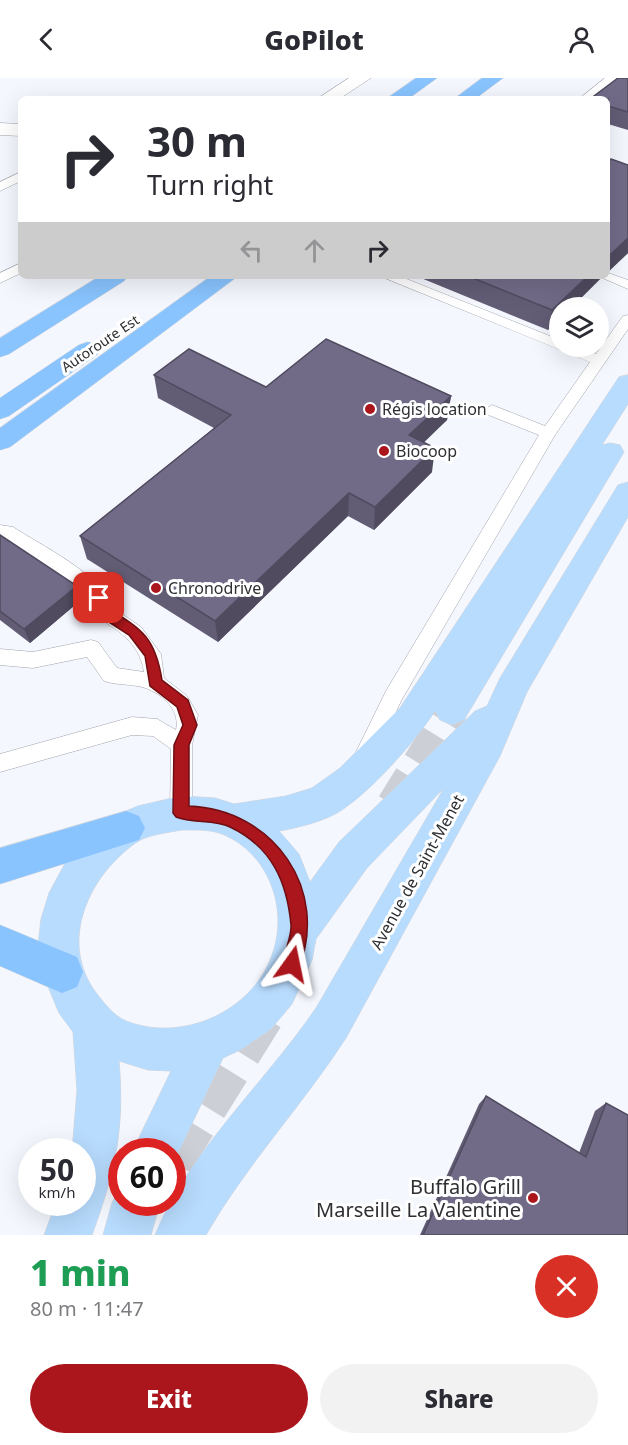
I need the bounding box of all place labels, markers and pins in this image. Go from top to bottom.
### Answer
place label: Régis location [382,398,487,420]
marker: Régis location [363,402,377,416]
place label: Biocoop [396,440,457,462]
marker: Biocoop [377,444,391,458]
pin [73,572,124,623]
place label: Chronodrive [168,577,261,599]
marker: Chronodrive [149,581,163,595]
place label: Buffalo Grill Marseille La Valentine [316,1173,521,1223]
marker: Buffalo Grill Marseille La Valentine [526,1191,540,1205]

